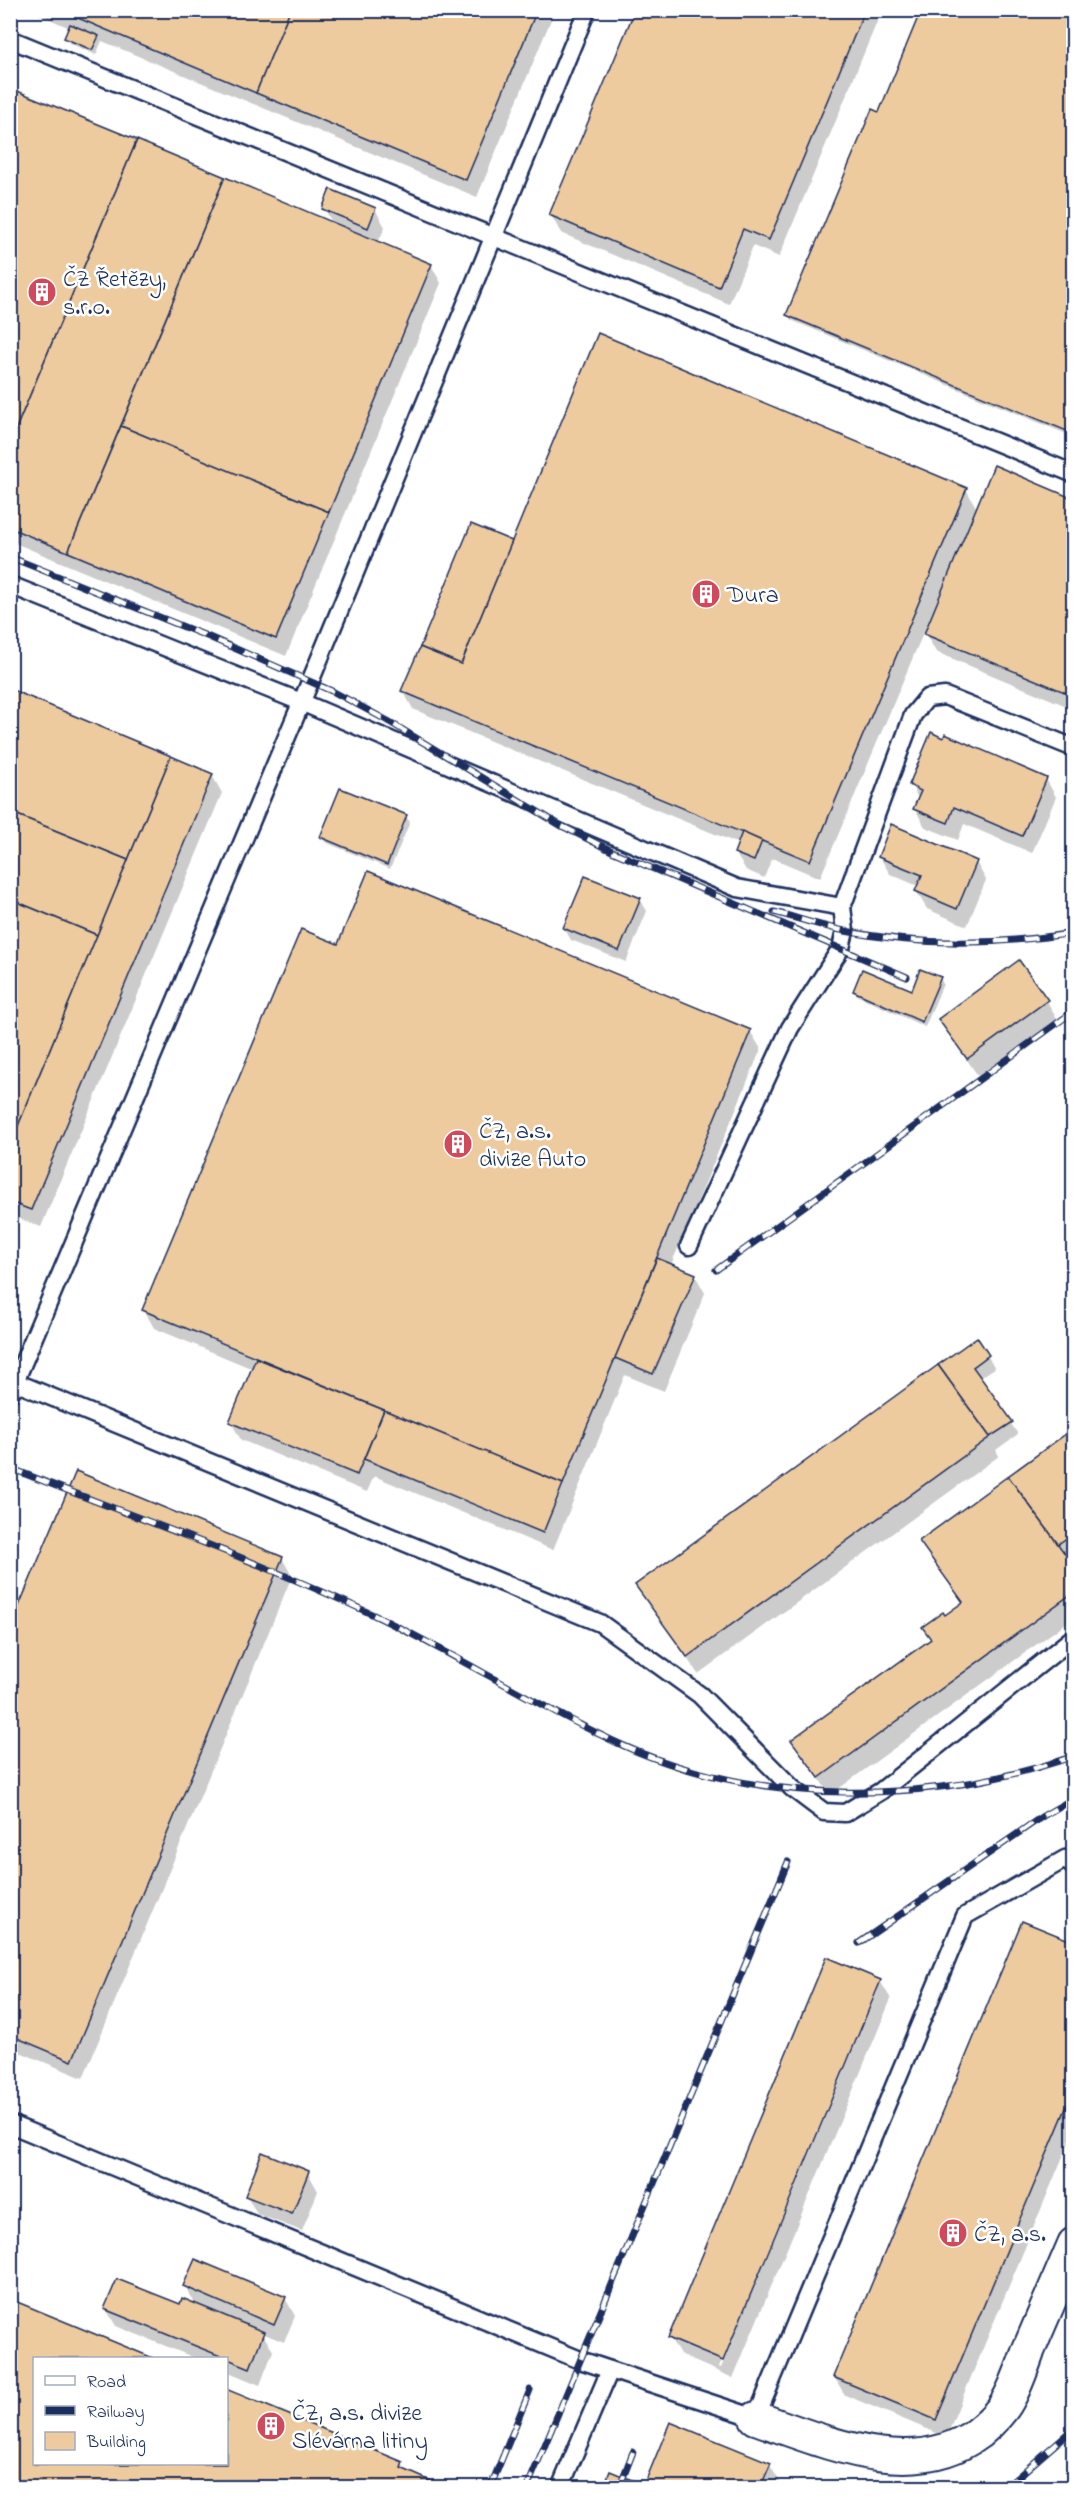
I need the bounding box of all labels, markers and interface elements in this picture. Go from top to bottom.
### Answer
place label: ČZ Řetězy, s.r.o. [63,263,166,326]
building icon: ČZ Řetězy, s.r.o. [26,276,58,308]
building icon: Dura [690,578,722,610]
place label: Dura [726,579,779,614]
place label: ČZ, a.s. divize Auto [479,1115,586,1178]
building icon: ČZ, a.s. divize Auto [442,1128,474,1160]
building icon: ČZ, a.s. [937,2217,969,2249]
place label: ČZ, a.s. [974,2218,1046,2253]
legend [33,2357,228,2465]
text: Road [87,2370,126,2396]
place label: ČZ, a.s. divize Slévárna litiny [292,2397,428,2461]
text: Railway [87,2400,144,2426]
building icon: ČZ, a.s. divize Slévárna litiny [255,2410,287,2442]
text: Building [86,2430,146,2457]

